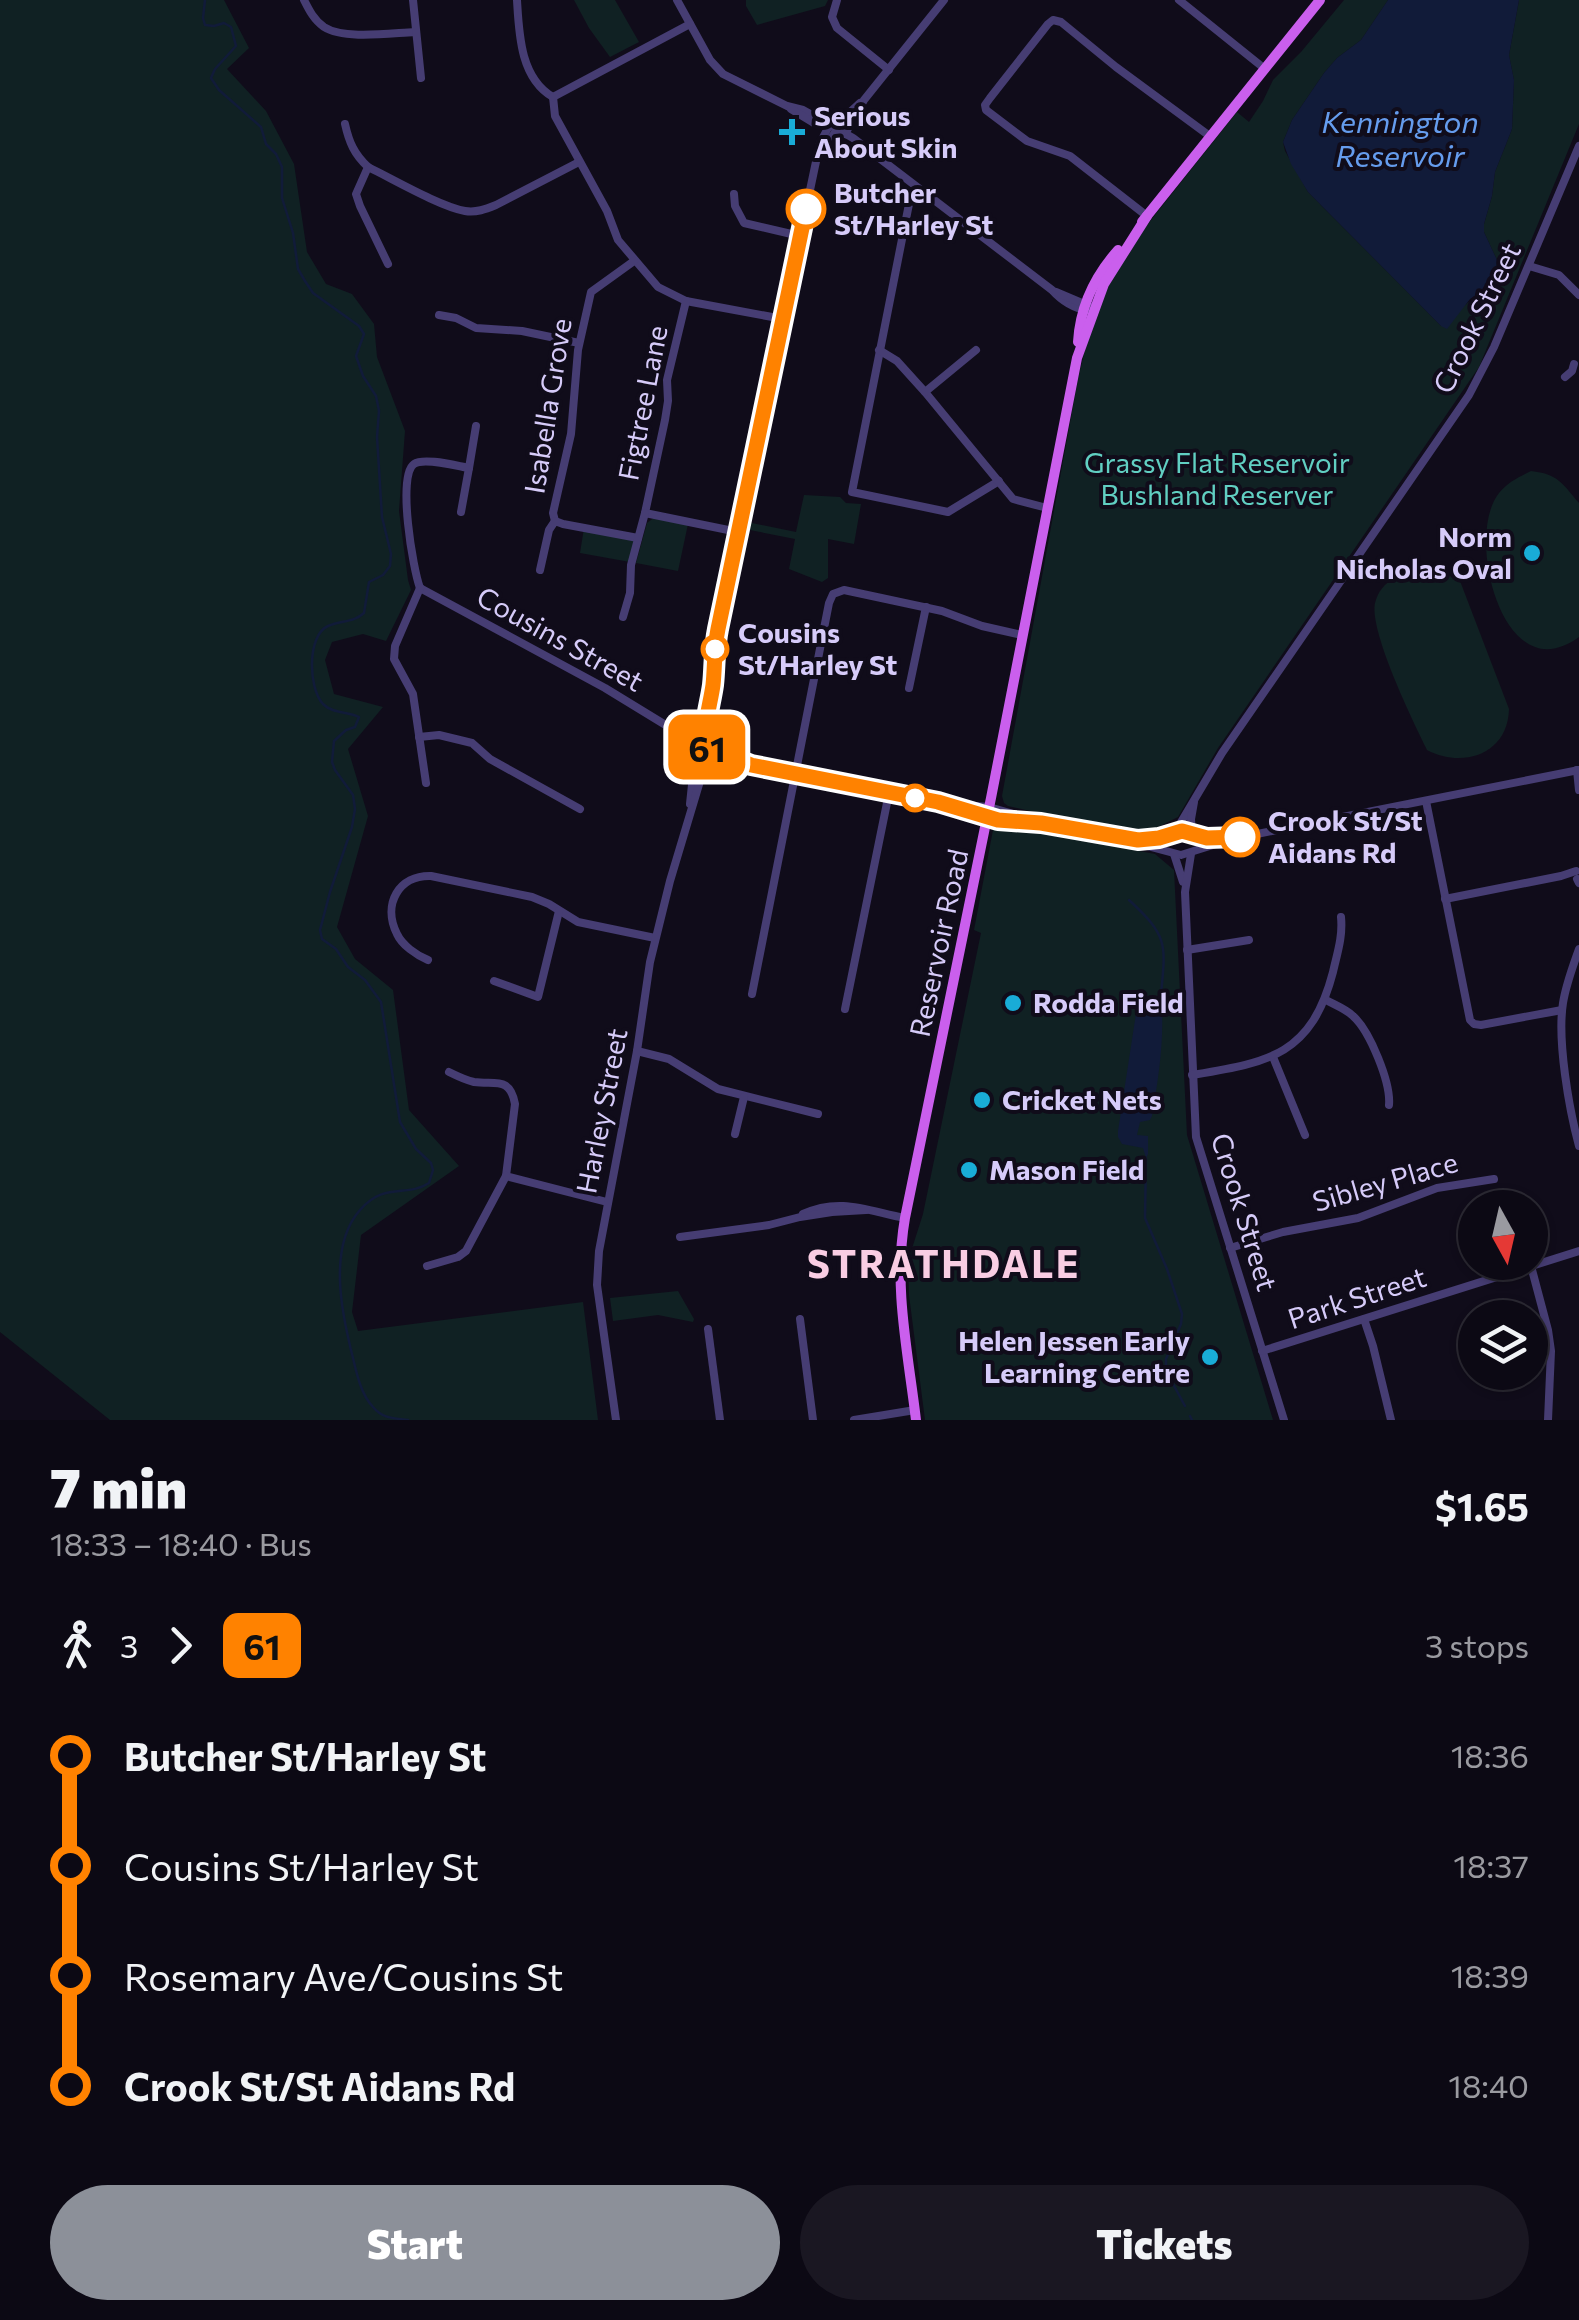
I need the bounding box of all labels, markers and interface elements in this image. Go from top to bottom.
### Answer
place label: Serious About Skin [814,98,957,164]
water label: Kennington Reservoir [1321,102,1479,173]
marker: Serious About Skin [779,119,805,145]
place label: Butcher St/Harley St [834,175,994,241]
marker: Butcher St/Harley St [787,190,825,228]
street label: Crook Street [1425,237,1527,398]
street label: Isabella Grove [516,316,578,496]
street label: Figtree Lane [610,323,674,483]
park label: Grassy Flat Reservoir Bushland Reserver [1084,445,1350,511]
place label: Norm Nicholas Oval [1336,519,1512,585]
marker: Norm Nicholas Oval [1521,542,1543,564]
street label: Cousins Street [471,578,650,698]
place label: Cousins St/Harley St [738,615,898,681]
marker: Cousins St/Harley St [702,636,728,662]
line badge: 61 [662,714,752,780]
text: 61 [688,726,726,769]
unlabelled marker [902,785,928,811]
place label: Crook St/St Aidans Rd [1268,803,1423,869]
marker: Crook St/St Aidans Rd [1221,818,1259,856]
street label: Reservoir Road [902,846,975,1040]
place label: Rodda Field [1033,985,1184,1019]
marker: Rodda Field [1002,992,1024,1014]
street label: Harley Street [568,1025,634,1196]
place label: Cricket Nets [1002,1082,1162,1116]
marker: Cricket Nets [971,1089,993,1111]
street label: Crook Street [1205,1129,1285,1295]
street label: Sibley Place [1308,1144,1461,1218]
place label: Mason Field [989,1152,1144,1186]
marker: Mason Field [958,1159,980,1181]
north arrow [1458,1190,1548,1280]
map controls [1458,1190,1548,1390]
district label: STRATHDALE [807,1239,1081,1286]
street label: Park Street [1283,1259,1430,1335]
button: layers [1458,1300,1548,1390]
place label: Helen Jessen Early Learning Centre [958,1323,1190,1389]
marker: Helen Jessen Early Learning Centre [1199,1346,1221,1368]
text: 7 min [50,1452,187,1519]
text: $1.65 [1435,1482,1529,1529]
text: 18:33 – 18:40 · Bus [50,1523,312,1563]
icon: walk [50,1618,105,1673]
icon: forward [153,1618,208,1673]
text: 61 [243,1624,281,1667]
text: 3 [120,1625,138,1665]
text: 3 stops [1425,1625,1529,1665]
text: Butcher St/Harley St [124,1732,486,1779]
text: 18:36 [1451,1735,1529,1775]
text: Cousins St/Harley St [124,1842,479,1889]
text: 18:37 [1453,1845,1529,1885]
text: Rosemary Ave/Cousins St [124,1952,563,1999]
text: 18:39 [1451,1955,1529,1995]
text: Crook St/St Aidans Rd [124,2062,515,2109]
text: 18:40 [1448,2065,1529,2105]
button: Start [50,2185,780,2300]
button: Tickets [800,2185,1529,2300]

